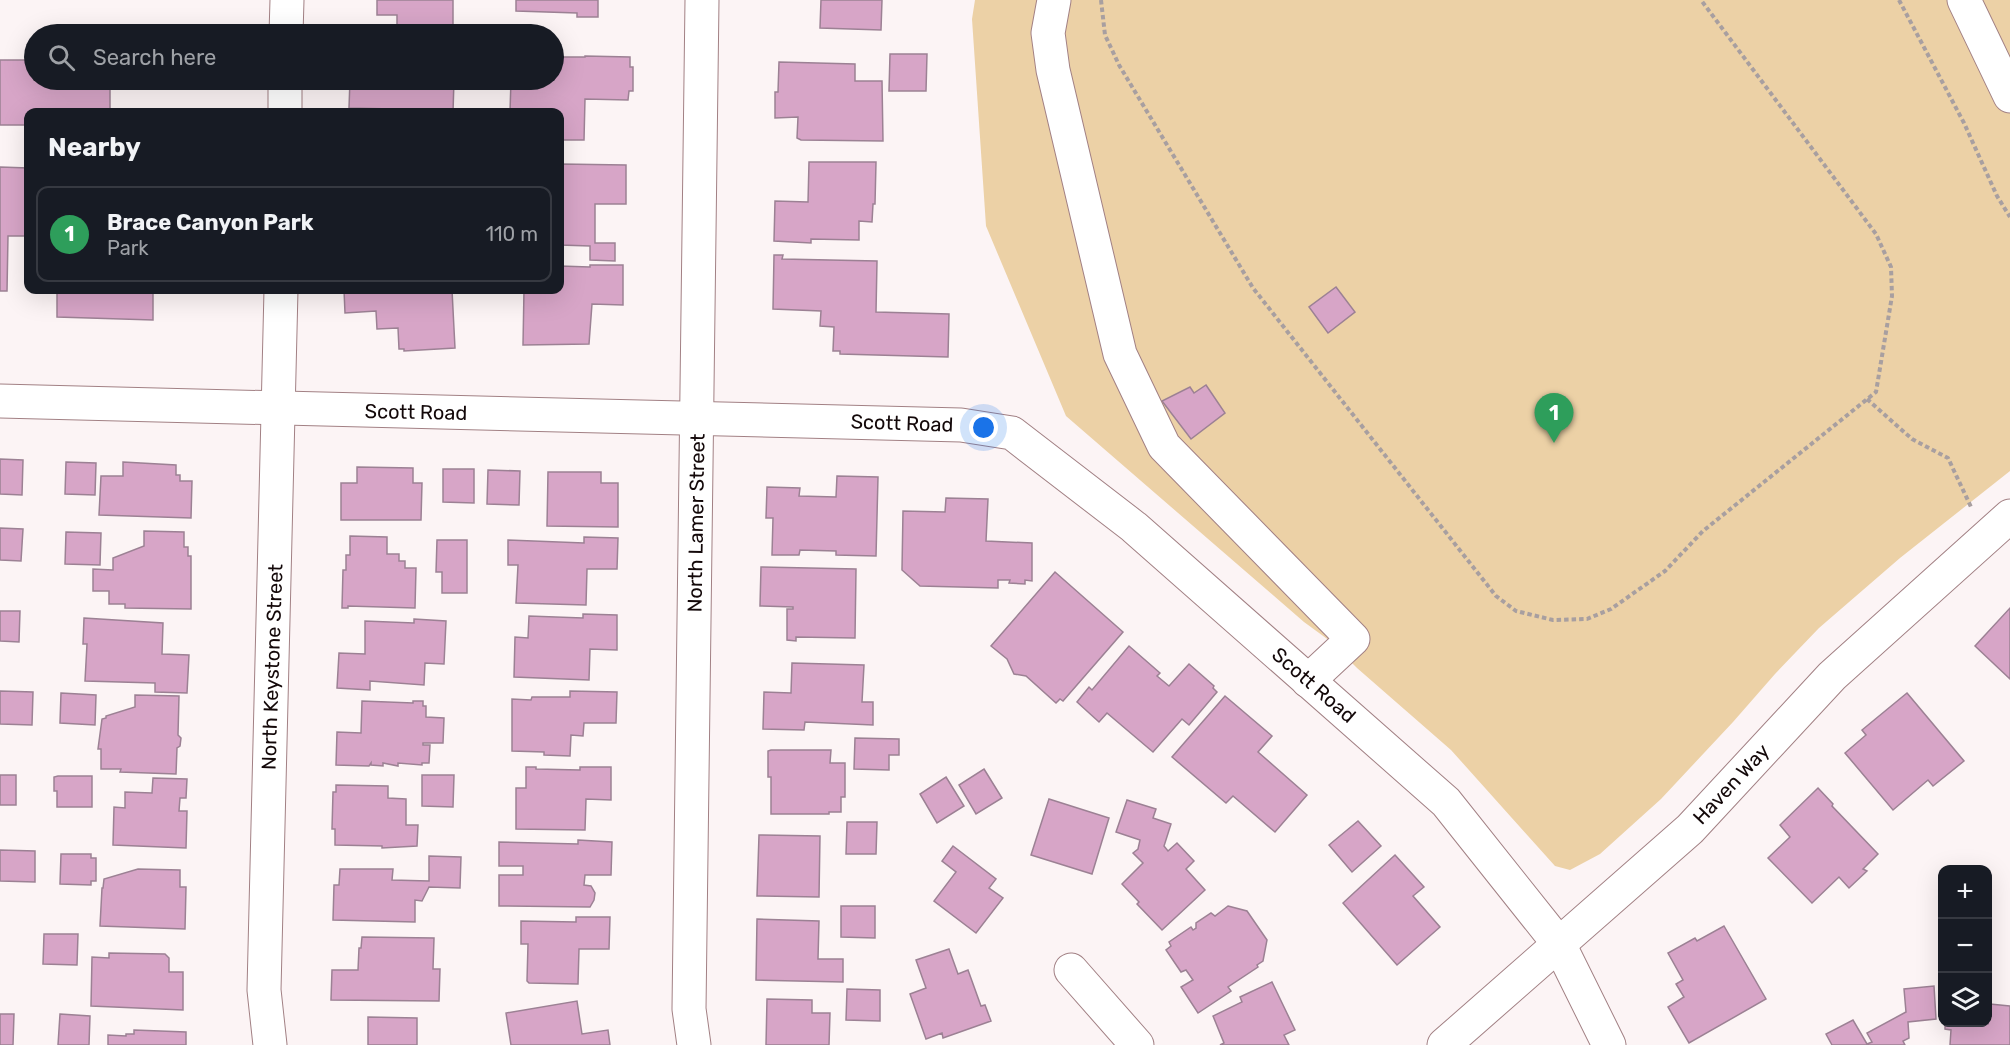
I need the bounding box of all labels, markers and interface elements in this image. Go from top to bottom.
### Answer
search box [24,24,564,90]
icon: search [45,41,78,74]
text: Search here [93,44,216,71]
text: Nearby [48,132,141,163]
text: Brace Canyon Park [107,209,314,236]
text: 1 [65,222,74,246]
text: 110 m [486,222,538,246]
text: Park [107,236,149,260]
pin: 1 [1534,394,1574,443]
street label: Scott Road [364,399,468,425]
street label: Scott Road [850,409,954,437]
your location [969,413,998,442]
street label: North Lamer Street [682,433,710,613]
street label: North Keystone Street [256,563,288,771]
street label: Scott Road [1267,642,1361,728]
street label: Haven Way [1688,739,1774,829]
map controls [1938,865,1992,1027]
button: + [1938,865,1992,919]
button: − [1938,919,1992,973]
button: layers [1938,973,1992,1027]

